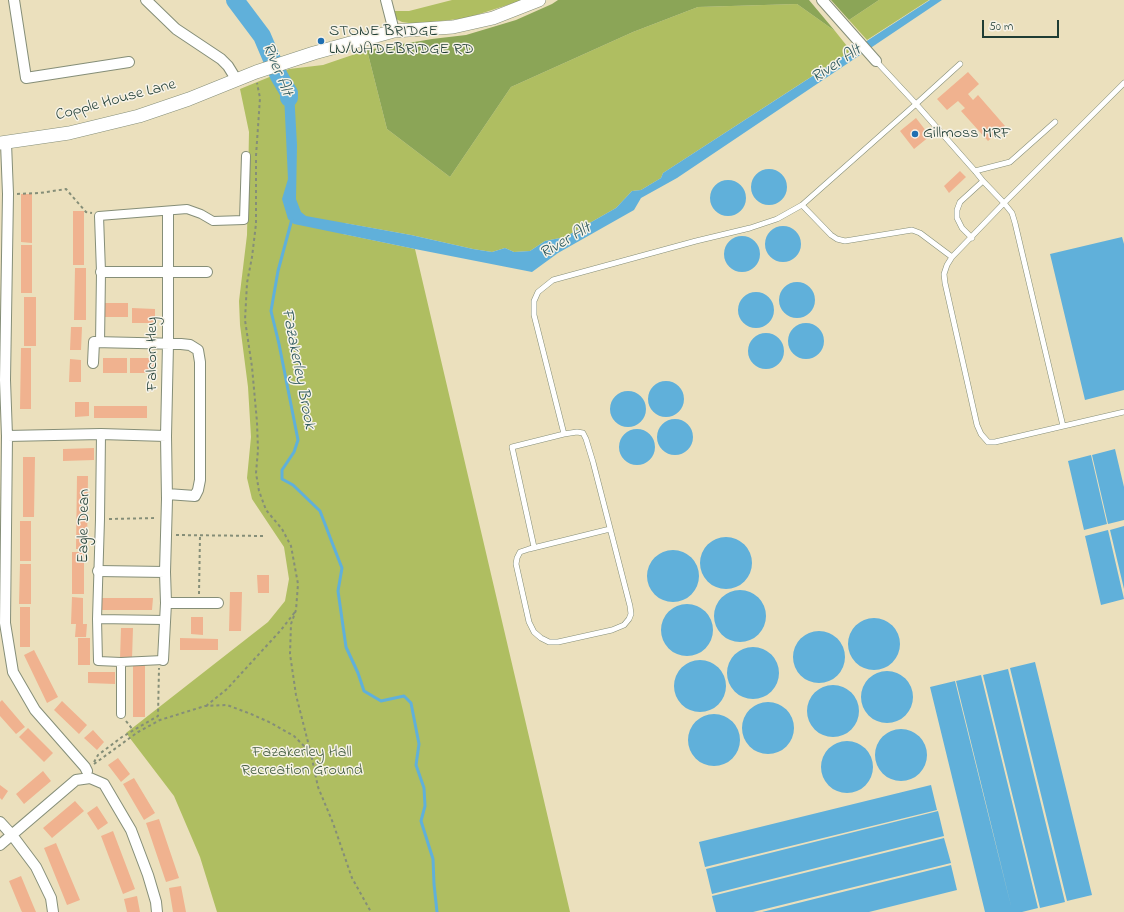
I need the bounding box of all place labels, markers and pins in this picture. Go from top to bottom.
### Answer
place label: STONE BRIDGE LN/WADEBRIDGE RD [329,22,474,60]
marker: STONE BRIDGE LN/WADEBRIDGE RD [316,36,326,46]
place label: Gillmoss MRF [923,124,1011,144]
marker: Gillmoss MRF [910,129,920,139]

